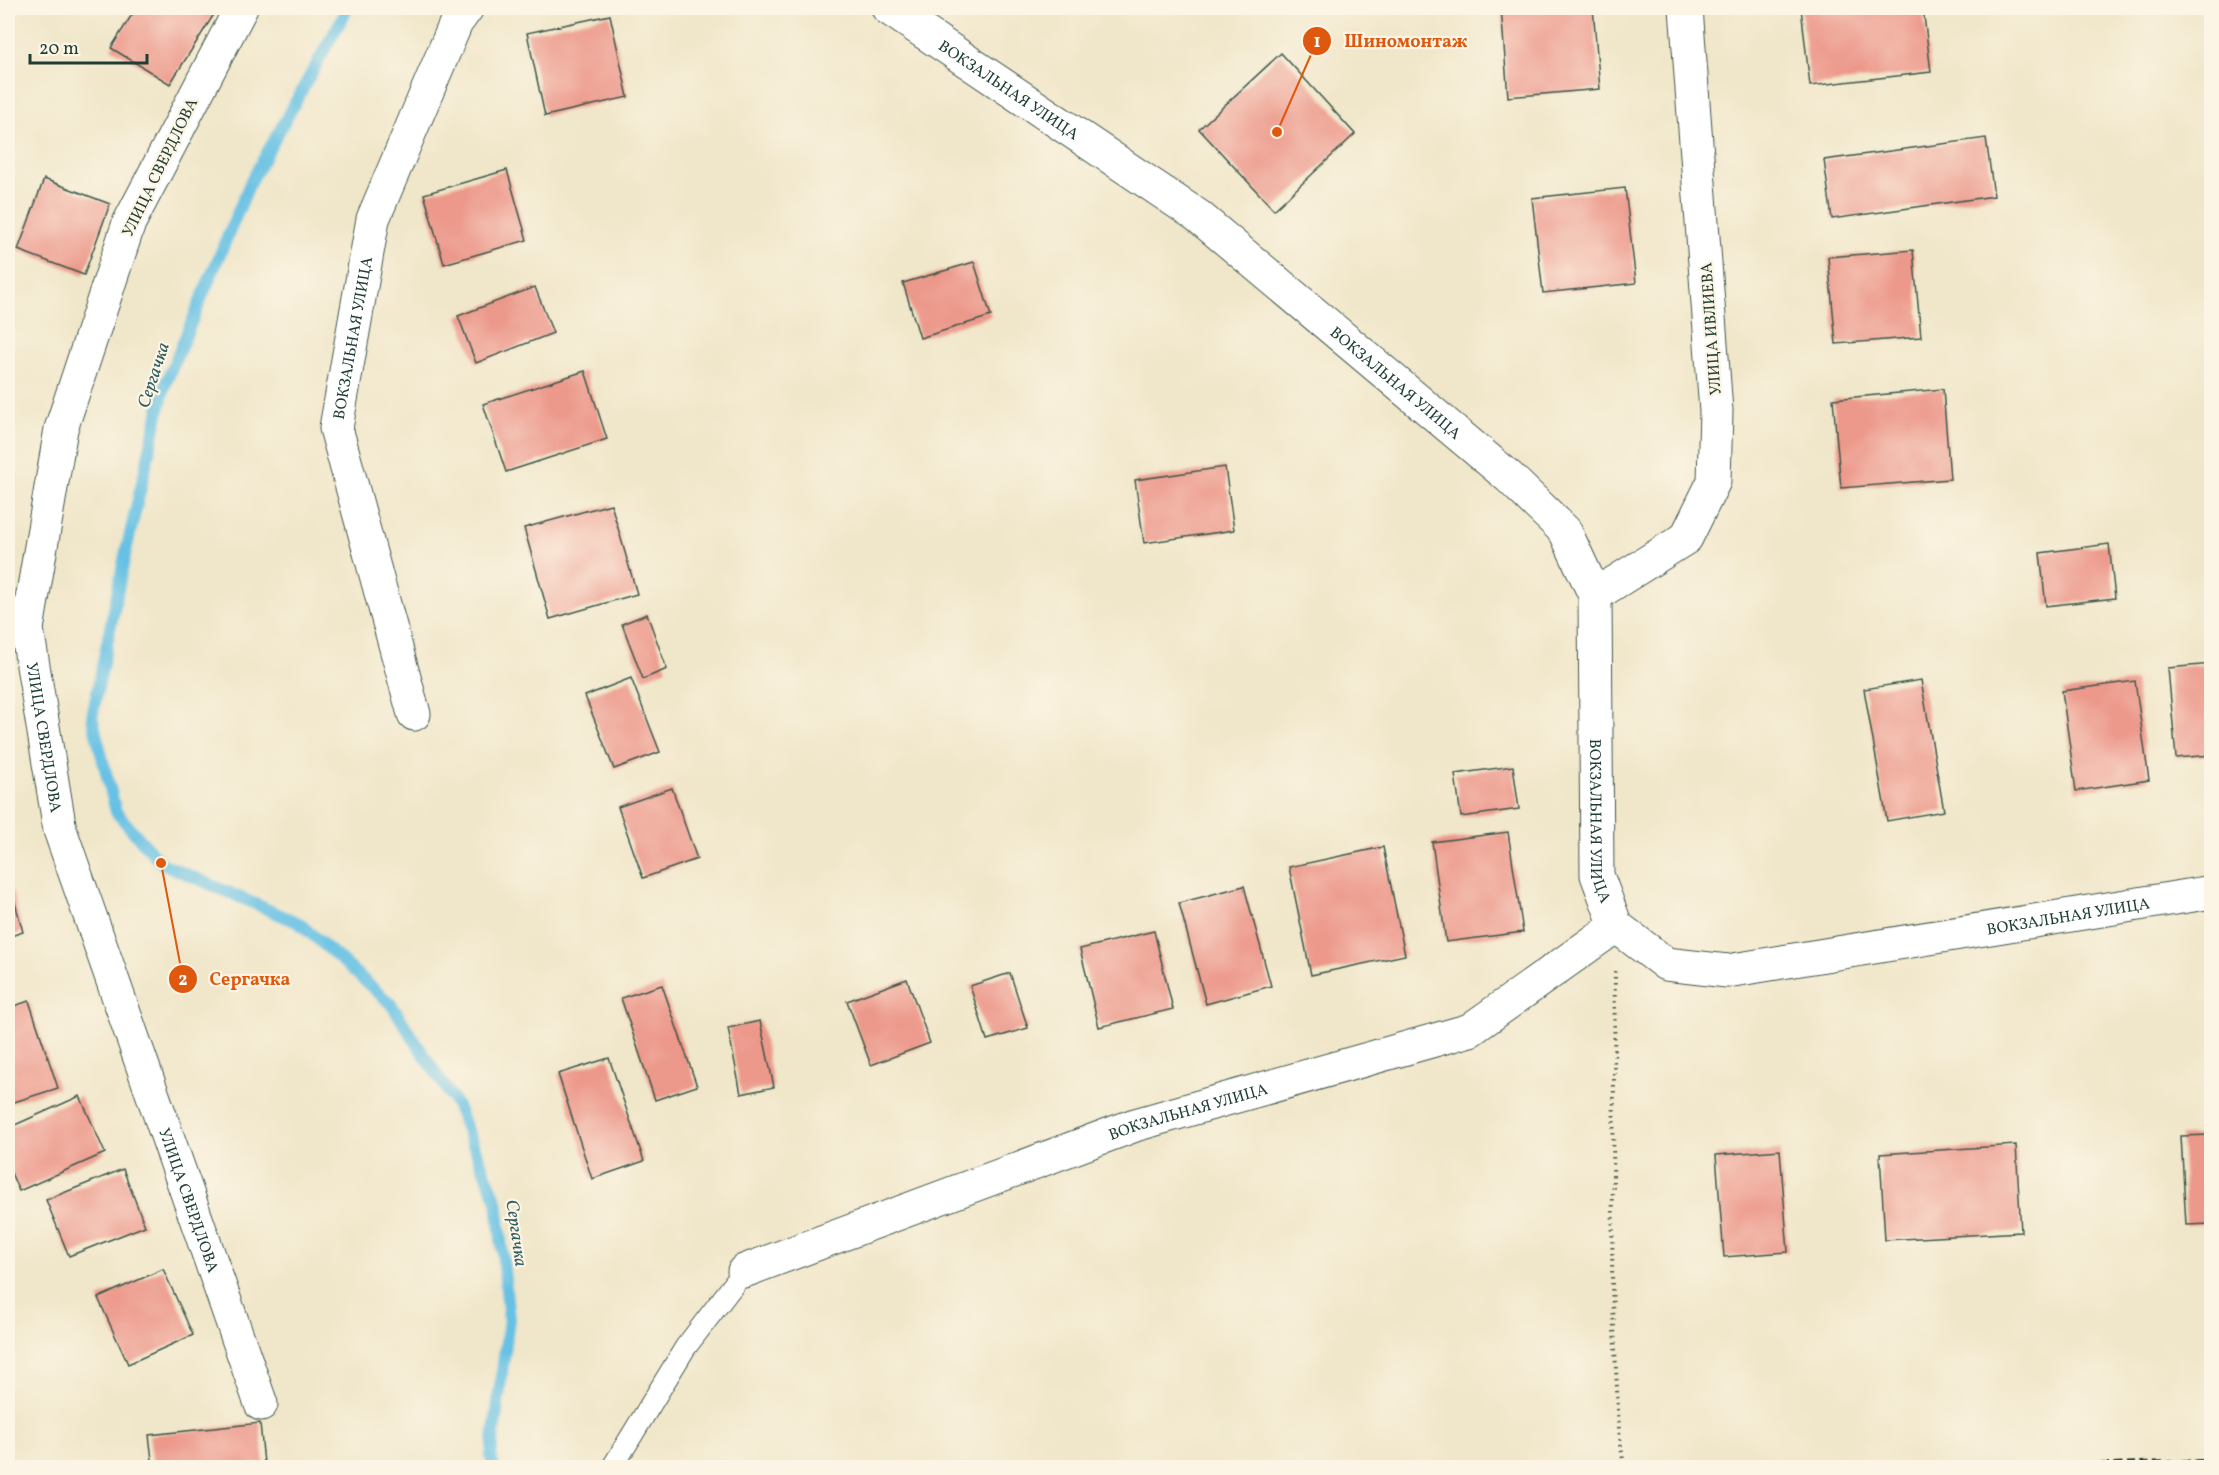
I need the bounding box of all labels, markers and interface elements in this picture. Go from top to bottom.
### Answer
callout: Шиномонтаж [1302,23,1479,59]
scale bar [30,27,147,65]
text: 1 [1313,30,1321,55]
text: Шиномонтаж [1344,30,1468,55]
street label: ВОКЗАЛЬНАЯ УЛИЦА [933,36,1083,146]
text: 20 m [39,37,79,62]
street label: УЛИЦА СВЕРДЛОВА [118,95,204,241]
street label: ВОКЗАЛЬНАЯ УЛИЦА [329,255,379,421]
street label: УЛИЦА ИВЛИЕВА [1696,262,1728,396]
street label: ВОКЗАЛЬНАЯ УЛИЦА [1325,322,1465,445]
water label: Сергачка [132,339,177,411]
street label: УЛИЦА СВЕРДЛОВА [20,661,66,814]
street label: ВОКЗАЛЬНАЯ УЛИЦА [1583,739,1615,906]
street label: ВОКЗАЛЬНАЯ УЛИЦА [1985,893,2152,942]
callout: Сергачка [168,961,303,997]
text: 2 [178,968,188,993]
text: Сергачка [210,968,291,993]
street label: ВОКЗАЛЬНАЯ УЛИЦА [1106,1079,1270,1147]
street label: УЛИЦА СВЕРДЛОВА [152,1125,223,1276]
water label: Сергачка [498,1198,533,1268]

